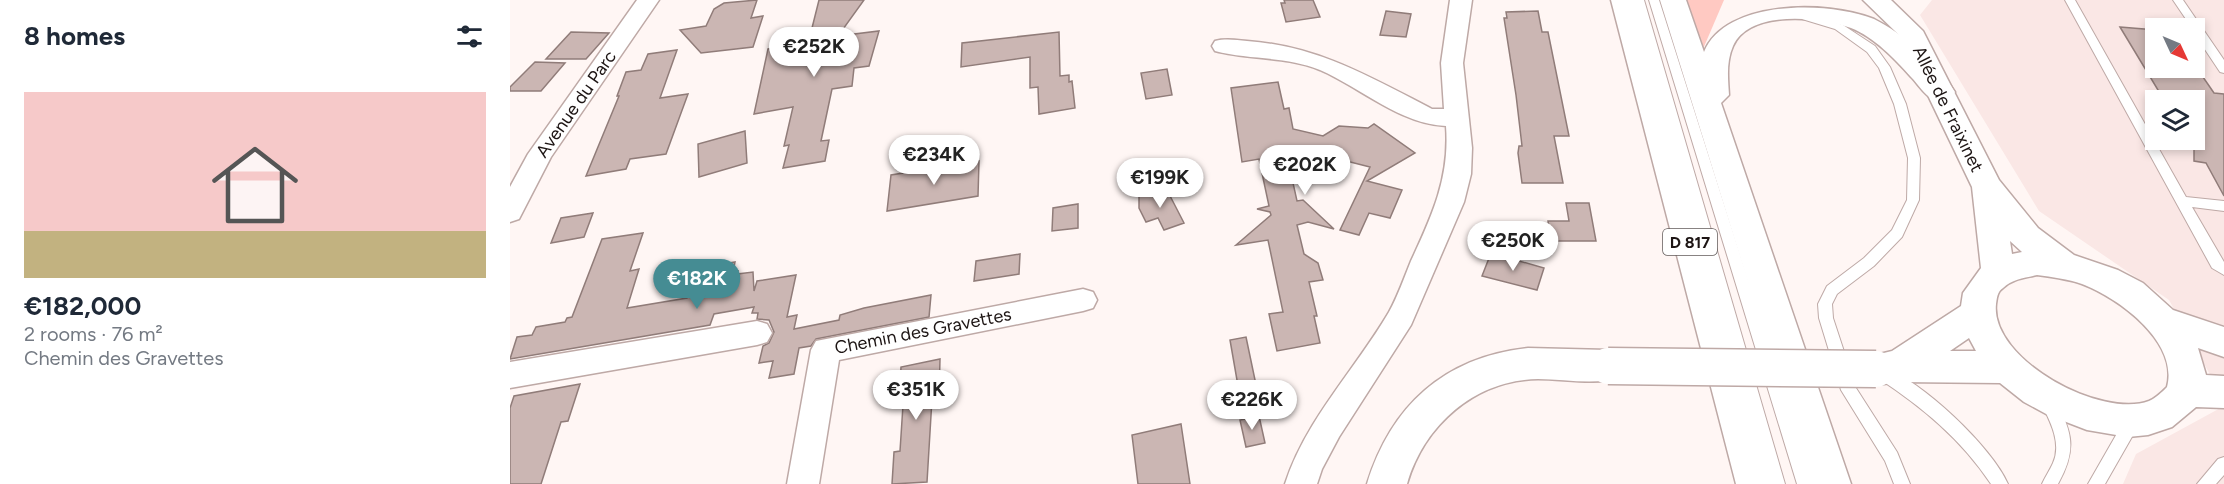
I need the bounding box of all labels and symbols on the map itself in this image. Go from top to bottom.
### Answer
north arrow [2145,18,2205,78]
pin: €252K [772,27,856,78]
street label: Allée de Fraixinet [1908,42,1988,176]
street label: Avenue du Parc [531,46,621,162]
pin: €234K [892,135,976,186]
pin: €202K [1263,145,1347,196]
pin: €199K [1118,158,1202,209]
pin: €250K [1471,221,1555,272]
road number: D 817 [1663,229,1717,255]
pin: €182K [655,259,739,310]
street label: Chemin des Gravettes [833,303,1013,359]
pin: €351K [874,370,958,421]
pin: €226K [1210,380,1294,431]

